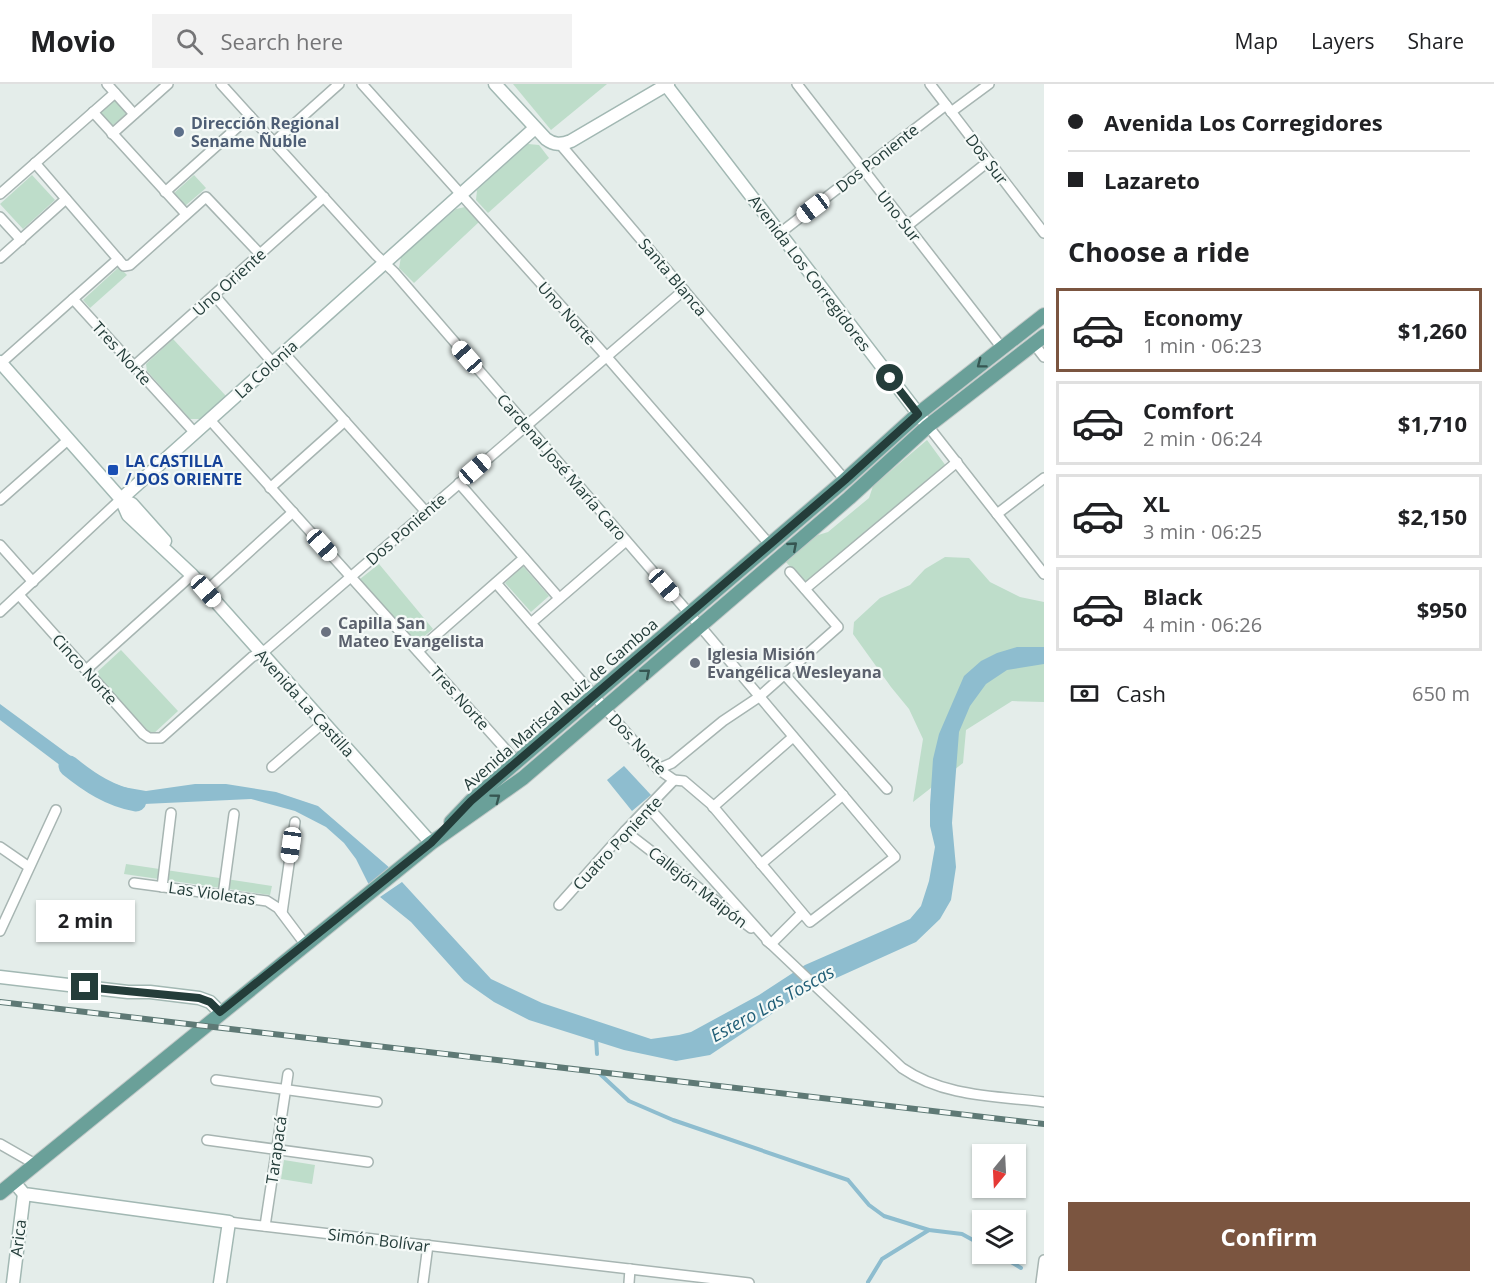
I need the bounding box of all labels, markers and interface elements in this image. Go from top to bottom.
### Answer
search box [152,14,572,68]
text: Movio [30,22,116,60]
icon: search [173,25,206,58]
text: Search here [221,26,343,56]
text: Map [1235,27,1278,55]
text: Layers [1311,27,1375,55]
text: Share [1408,27,1464,55]
text: Avenida Los Corregidores [1104,107,1383,137]
place label: Dirección Regional Sename Ñuble [191,112,339,152]
street label: Dos Poniente [831,119,923,197]
marker: Dirección Regional Sename Ñuble [172,125,186,139]
street label: Dos Sur [961,129,1014,189]
text: Lazareto [1104,165,1200,195]
street label: Uno Sur [872,185,927,247]
street label: Avenida Los Corregidores [744,190,876,356]
car [793,190,833,226]
street label: Santa Blanca [634,233,712,321]
text: Choose a ride [1068,233,1250,270]
street label: Uno Oriente [188,243,270,321]
street label: Uno Norte [533,277,601,349]
text: Economy [1143,302,1242,332]
icon: car [1071,303,1125,357]
text: $1,260 [1398,315,1467,345]
street label: Tres Norte [87,316,157,390]
text: 1 min · 06:23 [1143,332,1262,359]
street label: La Colonia [230,335,302,403]
car [448,338,486,376]
one-way arrow [977,357,988,368]
route start [876,364,903,391]
street label: Cardenal José María Caro [492,389,632,545]
text: Comfort [1143,395,1234,425]
icon: car [1071,396,1125,450]
text: $1,710 [1398,408,1467,438]
text: 2 min · 06:24 [1143,425,1262,452]
place label: LA CASTILLA / DOS ORIENTE [125,450,242,490]
car [456,450,494,488]
marker: LA CASTILLA / DOS ORIENTE [106,463,120,477]
street label: Dos Poniente [361,488,451,570]
text: XL [1143,488,1170,518]
icon: car [1071,489,1125,543]
text: $2,150 [1398,501,1467,531]
text: 3 min · 06:25 [1143,518,1262,545]
car [303,526,341,564]
one-way arrow [786,542,797,553]
car [645,566,683,604]
car [187,572,225,610]
text: Black [1143,581,1203,611]
icon: car [1071,582,1125,636]
text: $950 [1417,594,1467,624]
text: 4 min · 06:26 [1143,611,1262,638]
place label: Capilla San Mateo Evangelista [338,612,484,652]
street label: Avenida Mariscal Ruiz de Gamboa [458,613,662,795]
marker: Capilla San Mateo Evangelista [319,625,333,639]
street label: Cinco Norte [47,629,123,709]
place label: Iglesia Misión Evangélica Wesleyana [707,643,882,683]
street label: Avenida La Castilla [250,644,360,762]
marker: Iglesia Misión Evangélica Wesleyana [688,656,702,670]
street label: Tres Norte [425,661,495,735]
one-way arrow [639,669,650,680]
icon: cash [1068,677,1101,710]
text: Cash [1116,678,1166,708]
text: 650 m [1412,680,1470,707]
street label: Dos Norte [604,709,672,779]
street label: Cuatro Poniente [568,791,666,895]
one-way arrow [489,794,500,805]
car [280,826,302,864]
street label: Callejón Maipón [644,841,752,933]
street label: Las Violetas [167,876,257,910]
callout: 2 min [36,900,134,942]
text: 2 min [58,907,113,934]
water label: Estero Las Toscas [706,959,838,1047]
route end [71,973,98,1000]
street label: Tarapacá [260,1115,292,1185]
north arrow [972,1144,1026,1198]
map controls [972,1144,1026,1264]
button: Confirm [1068,1202,1470,1271]
button: layers [972,1210,1026,1264]
street label: Arica [5,1218,31,1258]
street label: Simón Bolívar [327,1223,432,1257]

